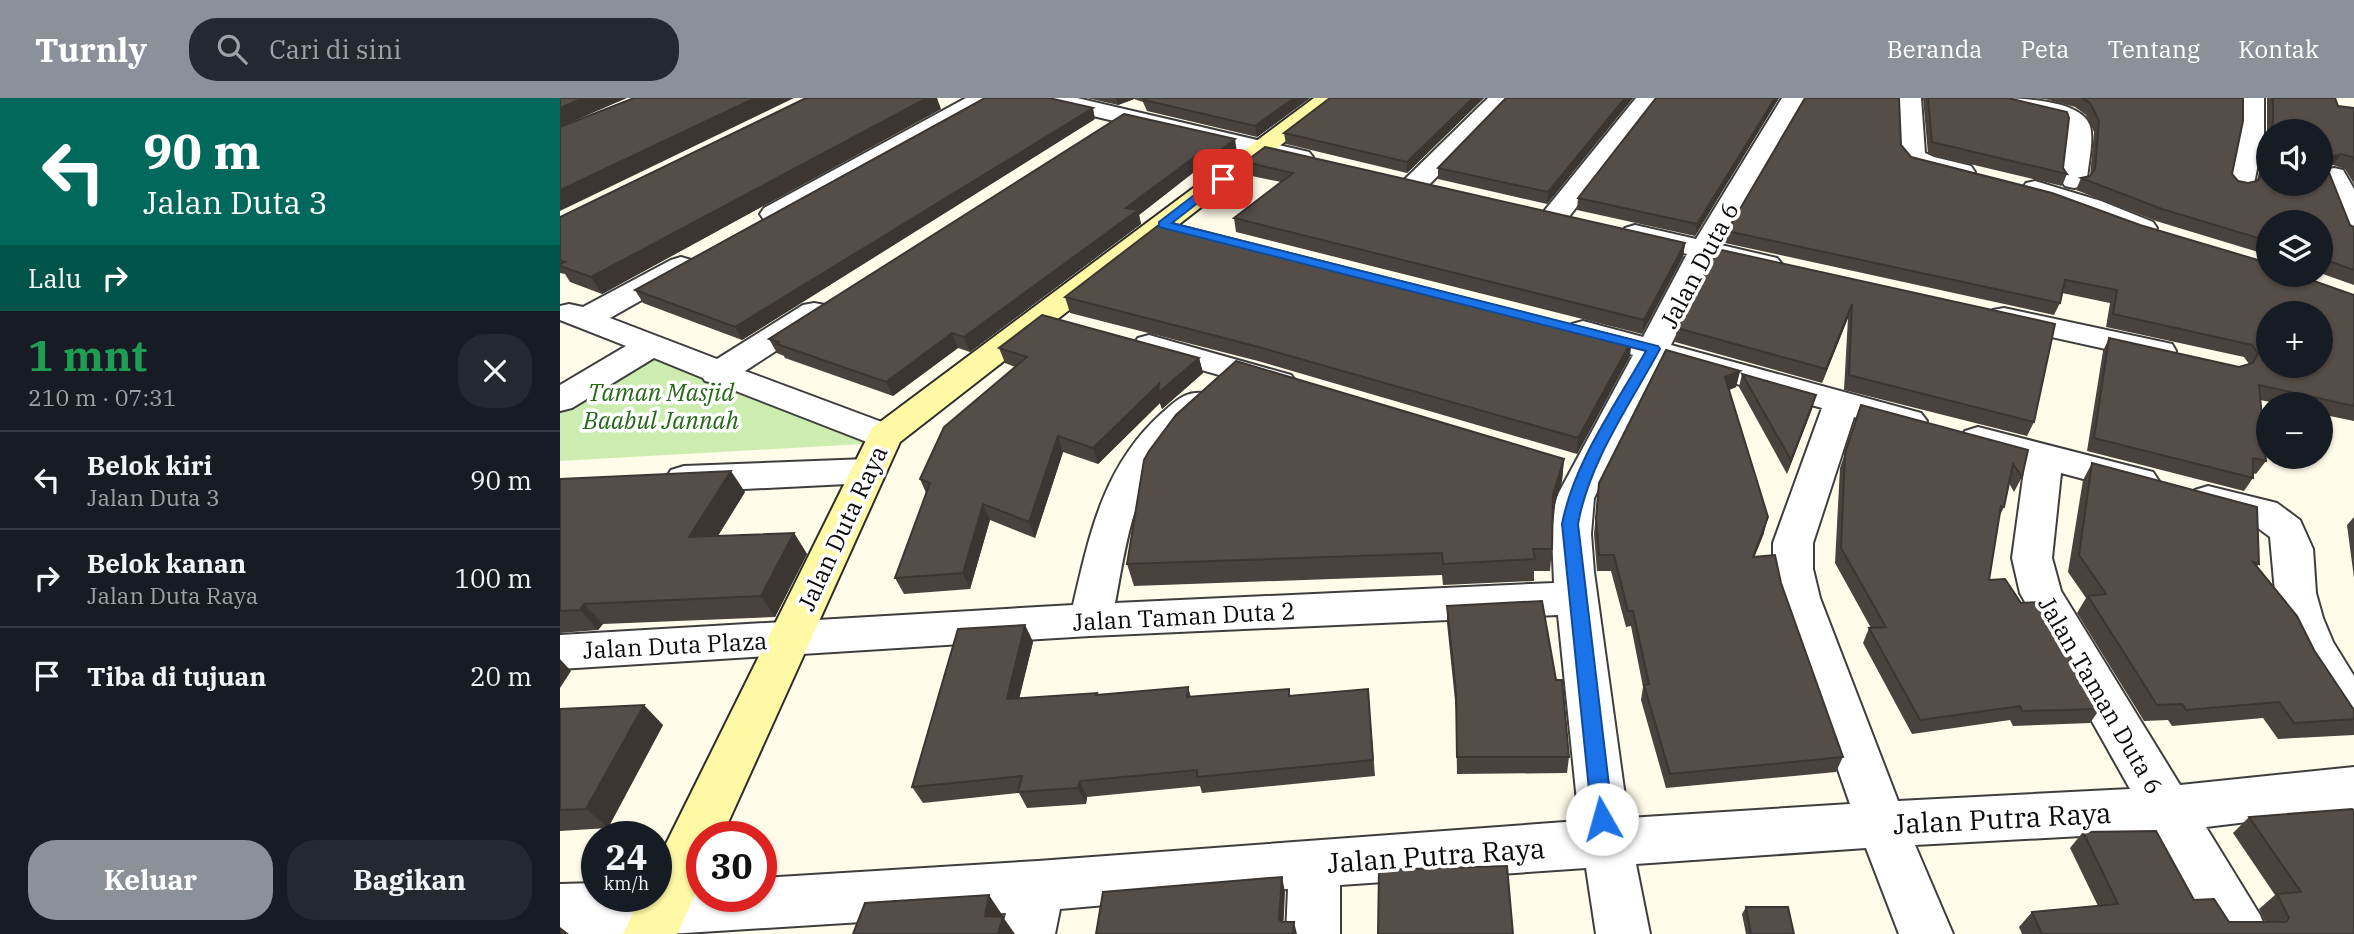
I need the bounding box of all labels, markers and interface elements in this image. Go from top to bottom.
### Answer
search box [189,18,679,81]
text: Turnly [35,28,147,71]
icon: search [213,30,251,68]
text: Cari di sini [269,32,401,66]
text: Beranda [1887,33,1982,65]
text: Peta [2020,33,2069,65]
text: Tentang [2107,33,2200,65]
text: Kontak [2238,33,2319,65]
text: 90 m [143,119,261,182]
map controls [2256,119,2333,469]
button: sound [2256,119,2333,196]
icon: left [28,126,119,217]
pin [1193,149,1253,209]
icon: arrive [1204,160,1242,198]
text: Jalan Duta 3 [143,181,328,223]
street label: Jalan Duta 6 [1652,196,1746,334]
button: layers [2256,210,2333,287]
icon: right [96,259,134,297]
text: Lalu [28,261,82,295]
button: + [2256,301,2333,378]
text: 1 mnt [28,328,147,383]
button: close [458,334,532,408]
park label: Taman Masjid Baabul Jannah [582,376,739,436]
text: 210 m · 07:31 [28,382,177,412]
button: − [2256,392,2333,469]
street label: Jalan Duta Raya [790,440,894,616]
text: Belok kiri [87,448,212,482]
icon: left [28,461,66,499]
text: 90 m [470,463,532,497]
text: Jalan Duta 3 [87,482,220,512]
text: Belok kanan [87,546,246,580]
icon: right [28,559,66,597]
text: 100 m [454,561,532,595]
text: Jalan Duta Raya [87,580,258,610]
street label: Jalan Taman Duta 6 [2031,590,2171,800]
street label: Jalan Taman Duta 2 [1072,594,1296,638]
street label: Jalan Duta Plaza [582,624,768,666]
icon: arrive [28,657,66,695]
text: Tiba di tujuan [87,659,267,693]
text: 20 m [470,659,532,693]
position arrow [1565,782,1639,856]
street label: Jalan Putra Raya [1892,794,2112,842]
speed limit sign: 30 [686,821,777,912]
street label: Jalan Putra Raya [1326,829,1546,881]
text: 24 [605,834,648,880]
button: Keluar [28,840,273,920]
button: Bagikan [287,840,532,920]
text: km/h [604,872,649,895]

